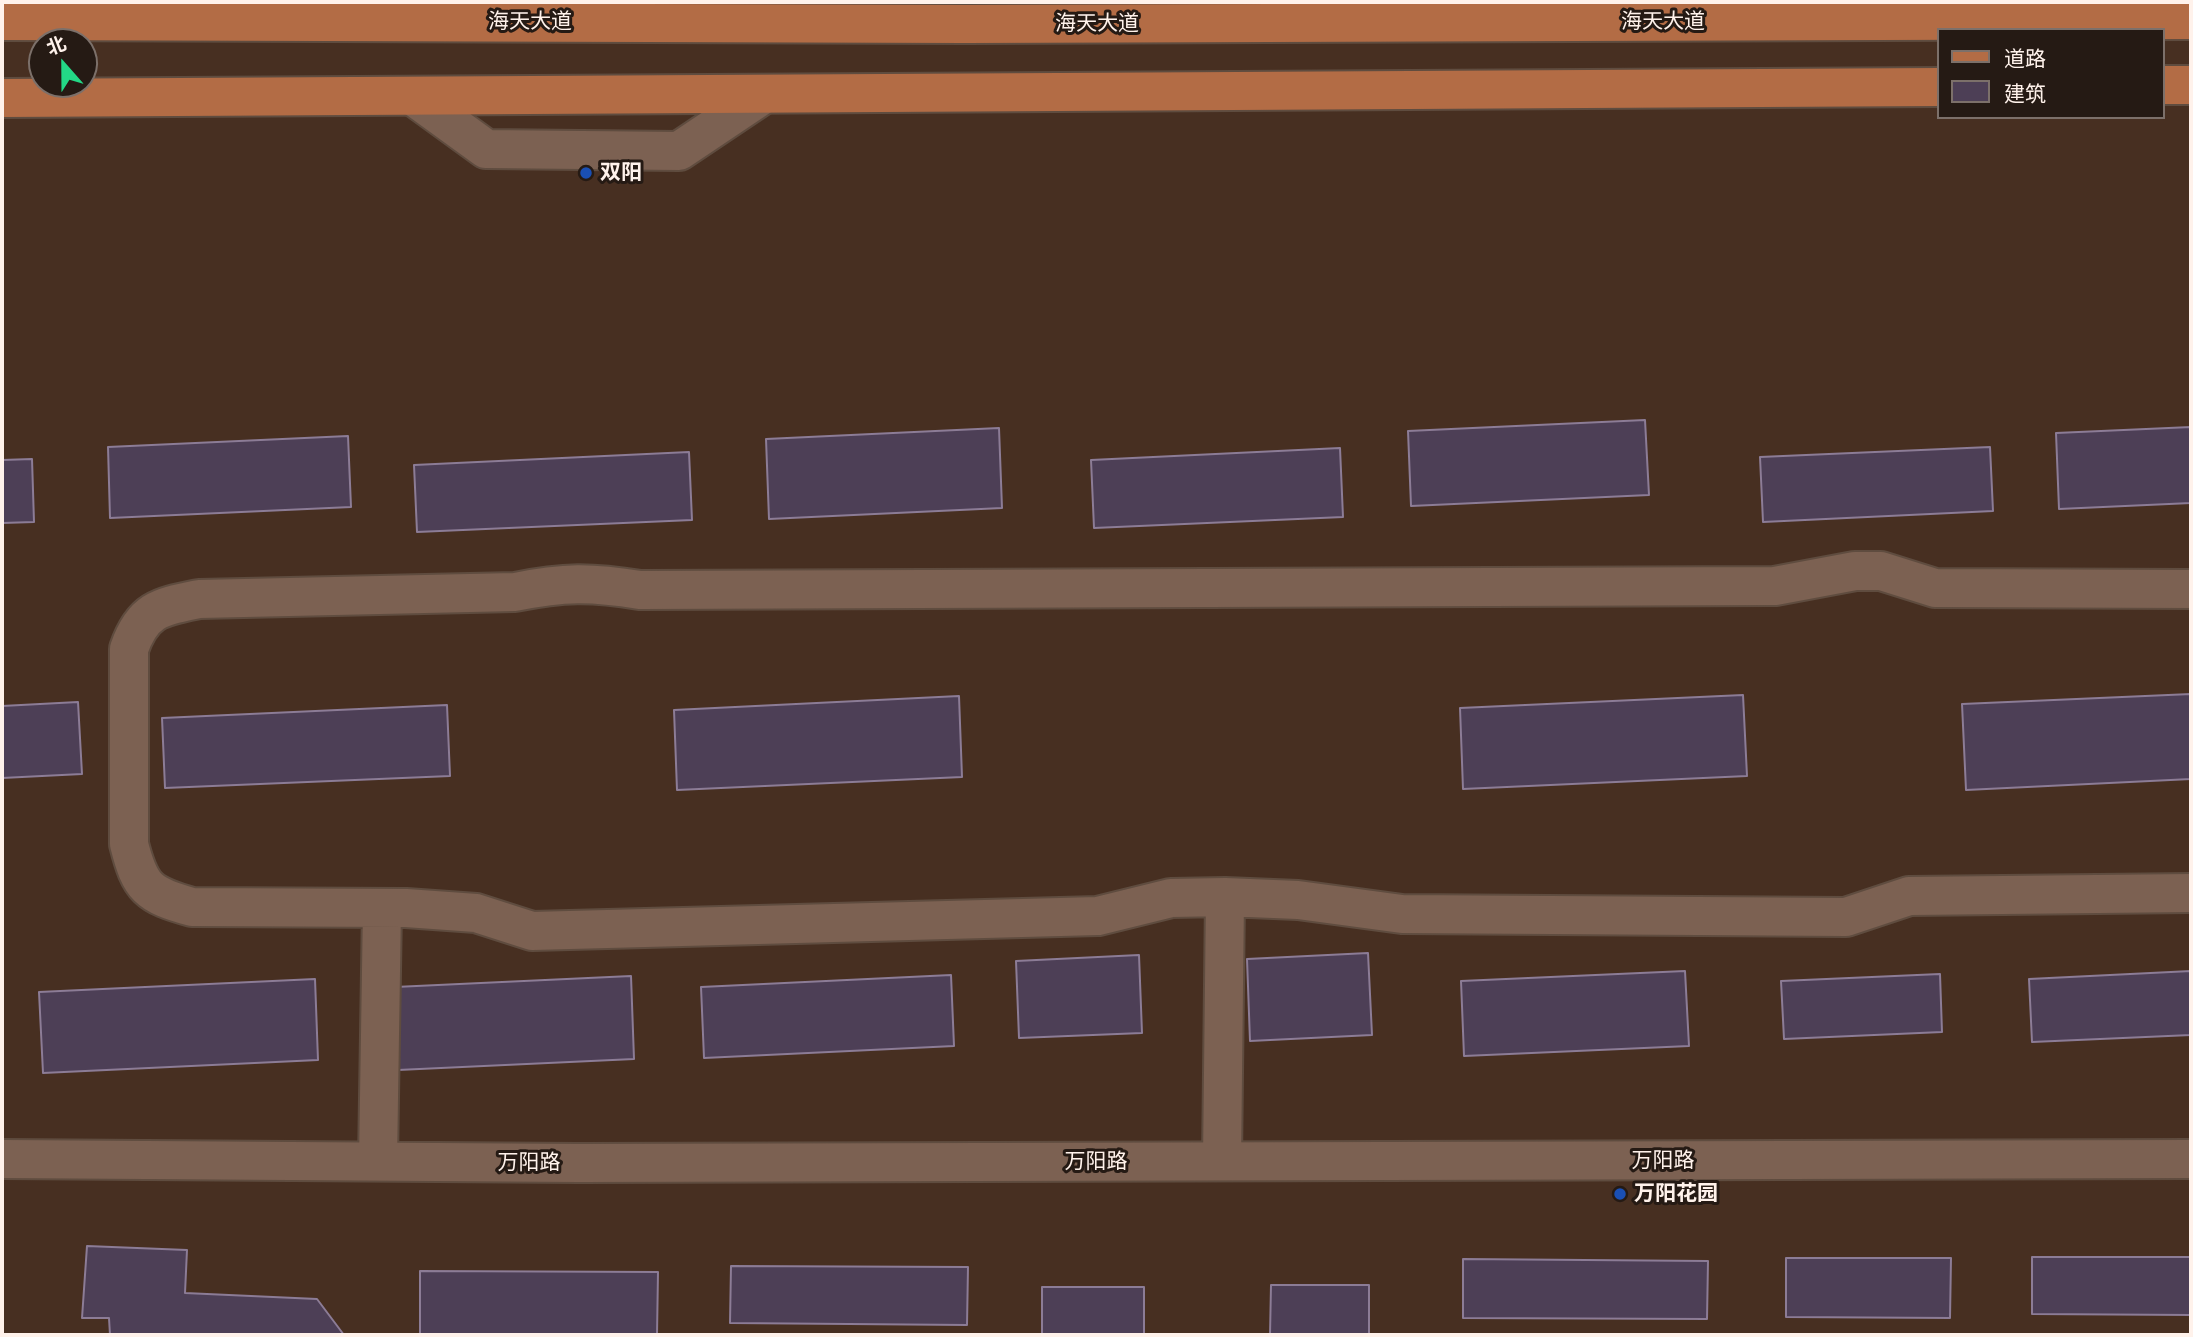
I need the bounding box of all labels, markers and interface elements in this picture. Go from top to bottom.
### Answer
street label: 海天大道 [488,9,572,35]
street label: 海天大道 [1621,9,1705,35]
street label: 海天大道 [1055,11,1139,37]
north arrow [28,28,98,98]
legend [1938,28,2165,119]
text: 北 [43,31,69,60]
text: 道路 [2004,44,2046,72]
text: 建筑 [2004,79,2046,107]
place label: 双阳 [600,160,642,186]
marker: 双阳 [578,165,594,181]
street label: 万阳路 [1632,1148,1694,1174]
street label: 万阳路 [1065,1149,1127,1175]
street label: 万阳路 [498,1150,560,1176]
place label: 万阳花园 [1634,1181,1718,1207]
marker: 万阳花园 [1612,1186,1628,1202]

